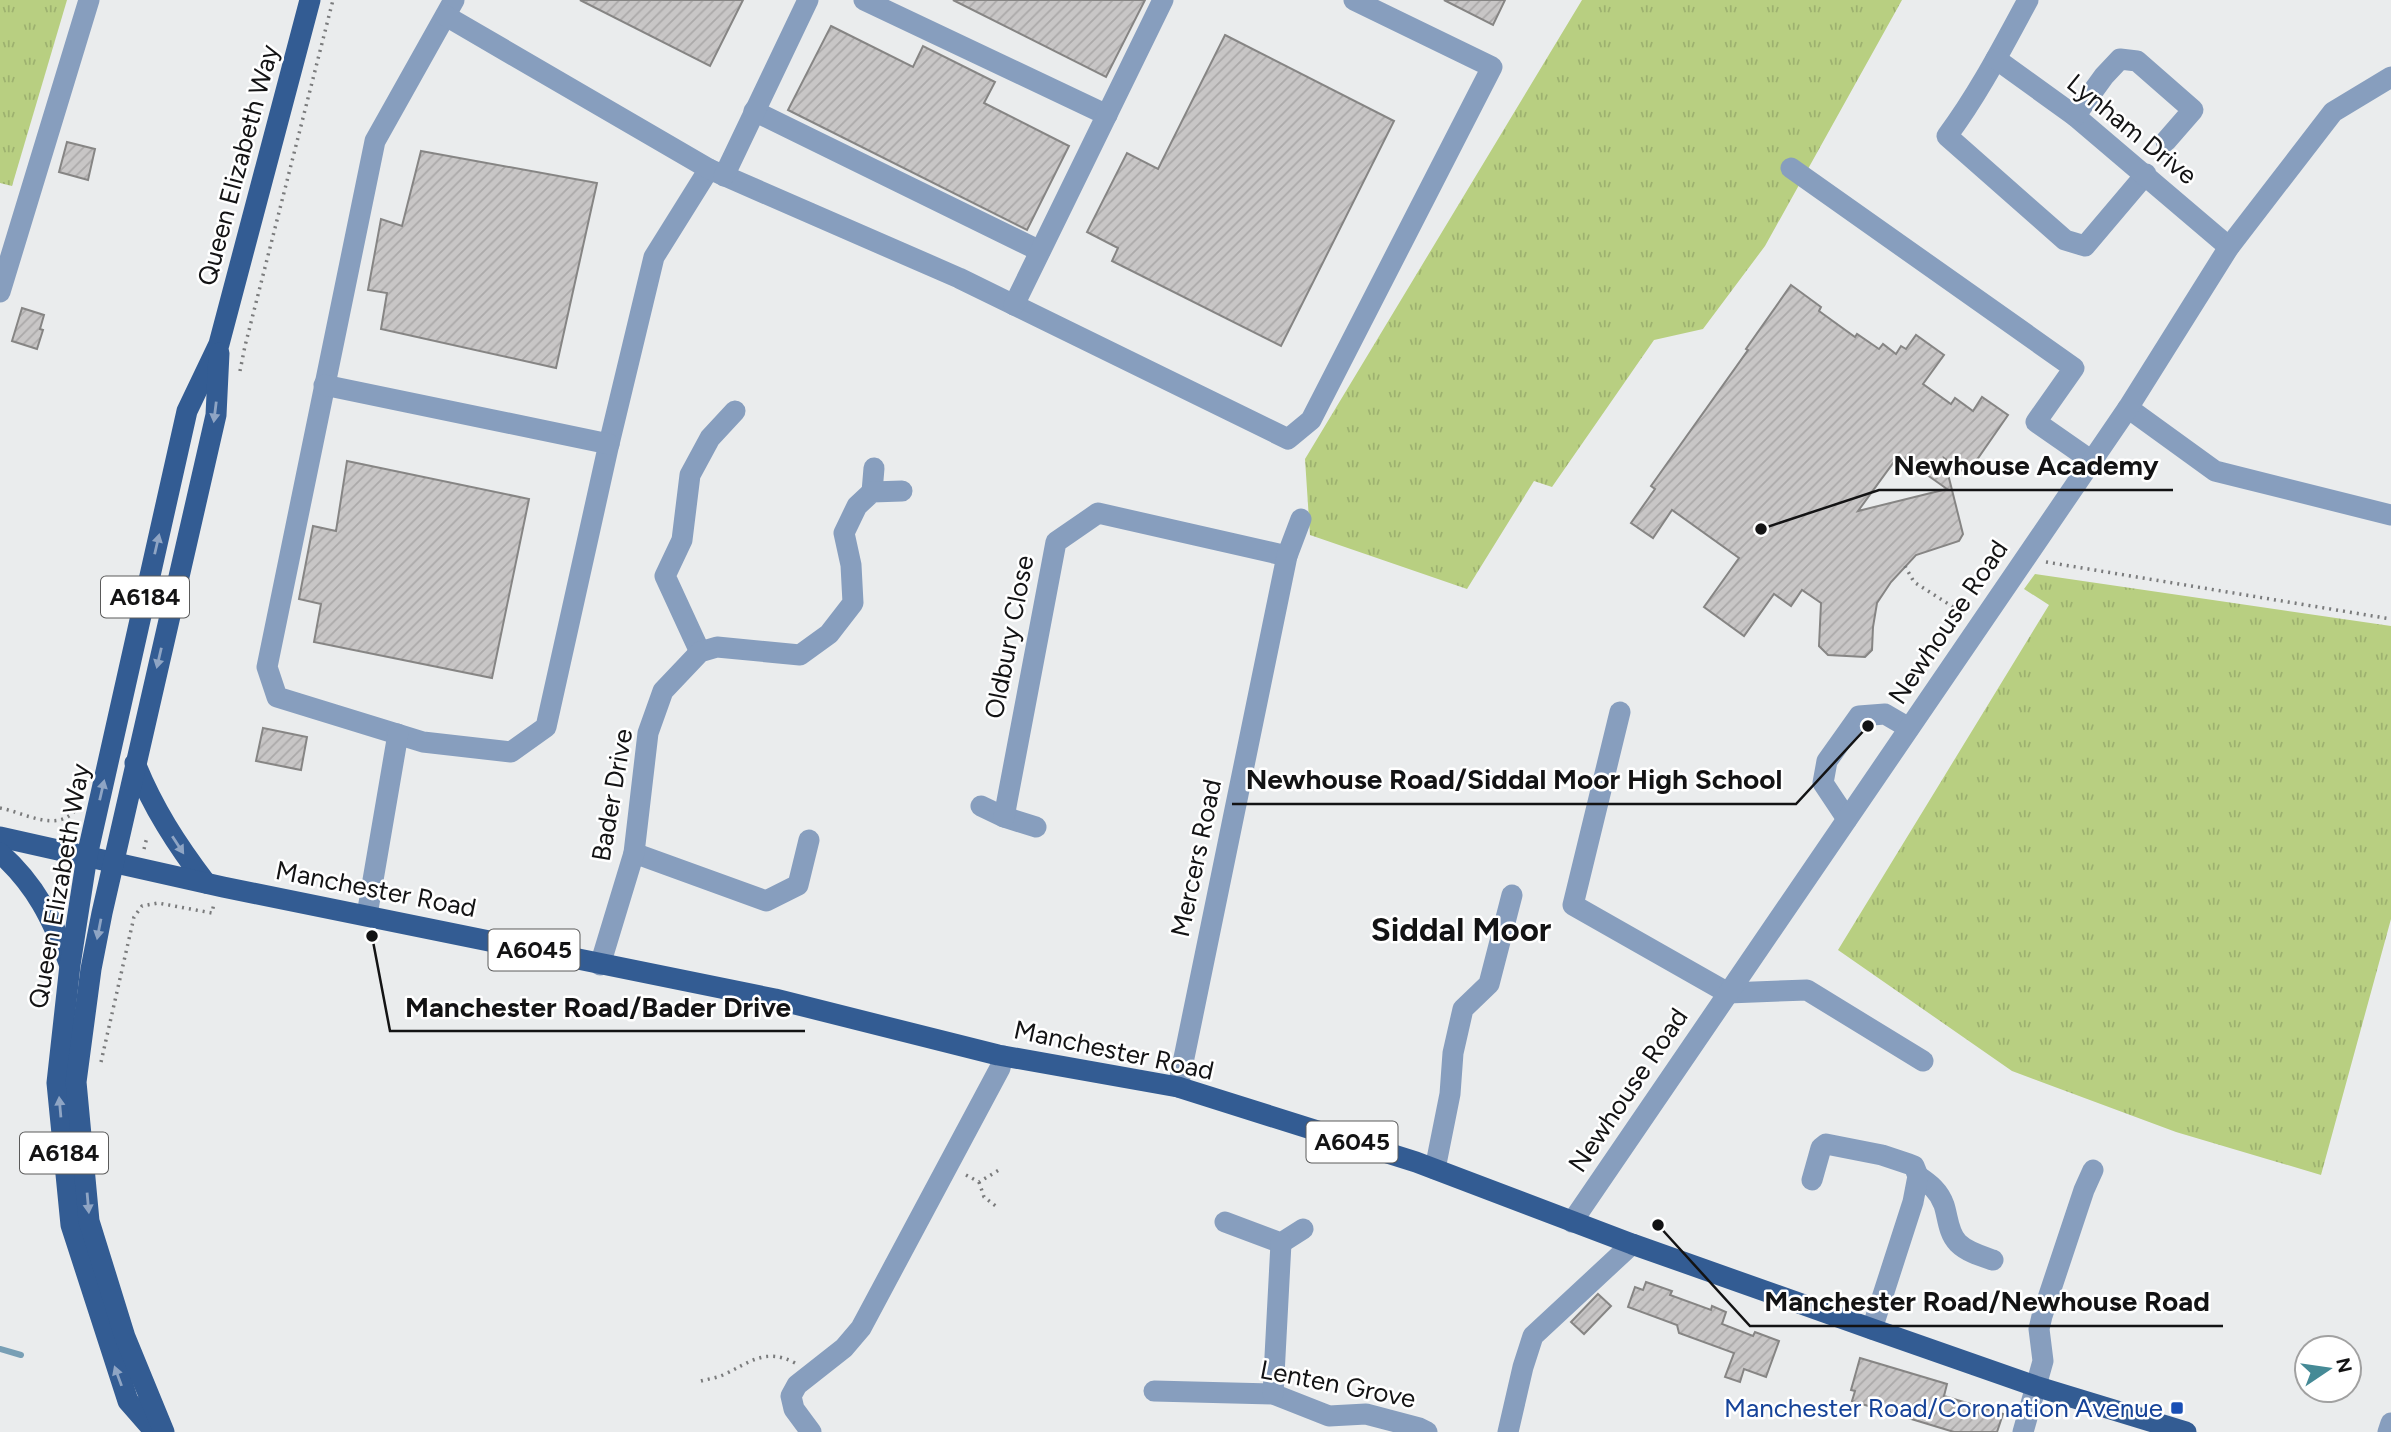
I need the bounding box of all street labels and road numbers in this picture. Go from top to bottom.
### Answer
street label: Queen Elizabeth Way [190,41,286,289]
street label: Lynham Drive [2061,67,2203,191]
street label: Newhouse Road [1881,534,2015,710]
street label: Oldbury Close [977,553,1041,721]
road number: A6184 [101,576,189,618]
street label: Bader Drive [585,726,639,864]
street label: Queen Elizabeth Way [22,761,96,1011]
street label: Mercers Road [1164,776,1228,940]
street label: Manchester Road [273,854,479,924]
road number: A6045 [489,930,580,970]
street label: Newhouse Road [1561,1002,1695,1178]
street label: Manchester Road [1011,1013,1217,1087]
road number: A6045 [1306,1122,1398,1162]
road number: A6184 [20,1133,108,1174]
street label: Lenten Grove [1257,1353,1419,1415]

